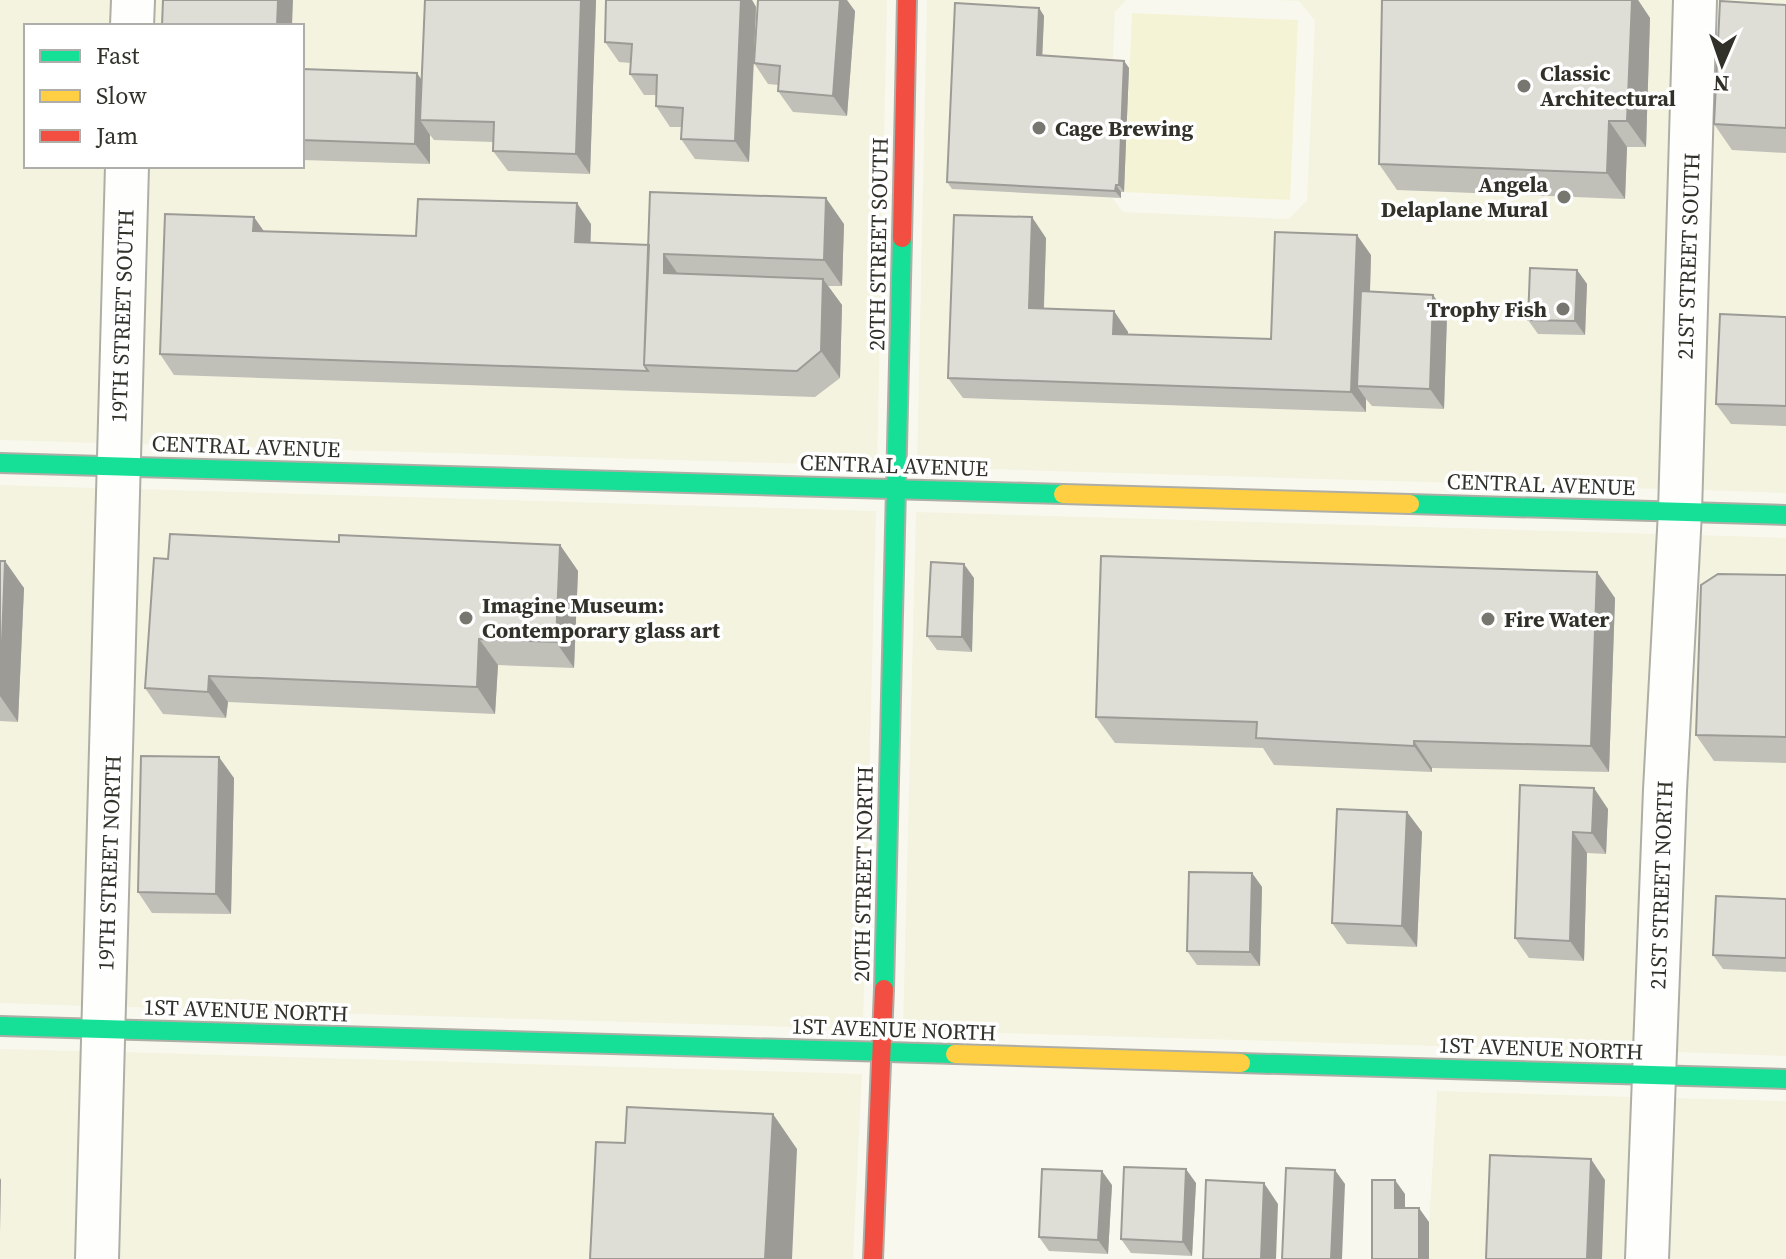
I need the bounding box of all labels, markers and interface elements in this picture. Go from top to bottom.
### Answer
legend [24,24,304,168]
north arrow [1682,24,1762,104]
text: Fast [96,39,140,72]
place label: Classic Architectural [1540,58,1676,113]
text: N [1713,69,1730,99]
marker: Classic Architectural [1515,77,1533,95]
text: Slow [96,79,147,112]
place label: Cage Brewing [1055,113,1193,143]
text: Jam [95,119,138,152]
marker: Cage Brewing [1030,119,1048,137]
street label: 20TH STREET SOUTH [861,137,895,351]
street label: 21ST STREET SOUTH [1669,152,1707,360]
place label: Angela Delaplane Mural [1381,169,1548,224]
marker: Angela Delaplane Mural [1555,188,1573,206]
street label: 19TH STREET SOUTH [103,209,141,423]
place label: Trophy Fish [1427,294,1547,324]
marker: Trophy Fish [1554,300,1572,318]
street label: CENTRAL AVENUE [151,428,341,464]
street label: CENTRAL AVENUE [799,447,989,483]
street label: CENTRAL AVENUE [1446,466,1636,502]
place label: Imagine Museum: Contemporary glass art [482,590,721,645]
place label: Fire Water [1504,604,1610,634]
marker: Imagine Museum: Contemporary glass art [457,609,475,627]
marker: Fire Water [1479,610,1497,628]
street label: 19TH STREET NORTH [90,755,128,971]
street label: 20TH STREET NORTH [846,766,880,982]
street label: 21ST STREET NORTH [1642,780,1680,990]
street label: 1ST AVENUE NORTH [143,991,349,1029]
street label: 1ST AVENUE NORTH [791,1010,997,1048]
street label: 1ST AVENUE NORTH [1438,1029,1644,1067]

